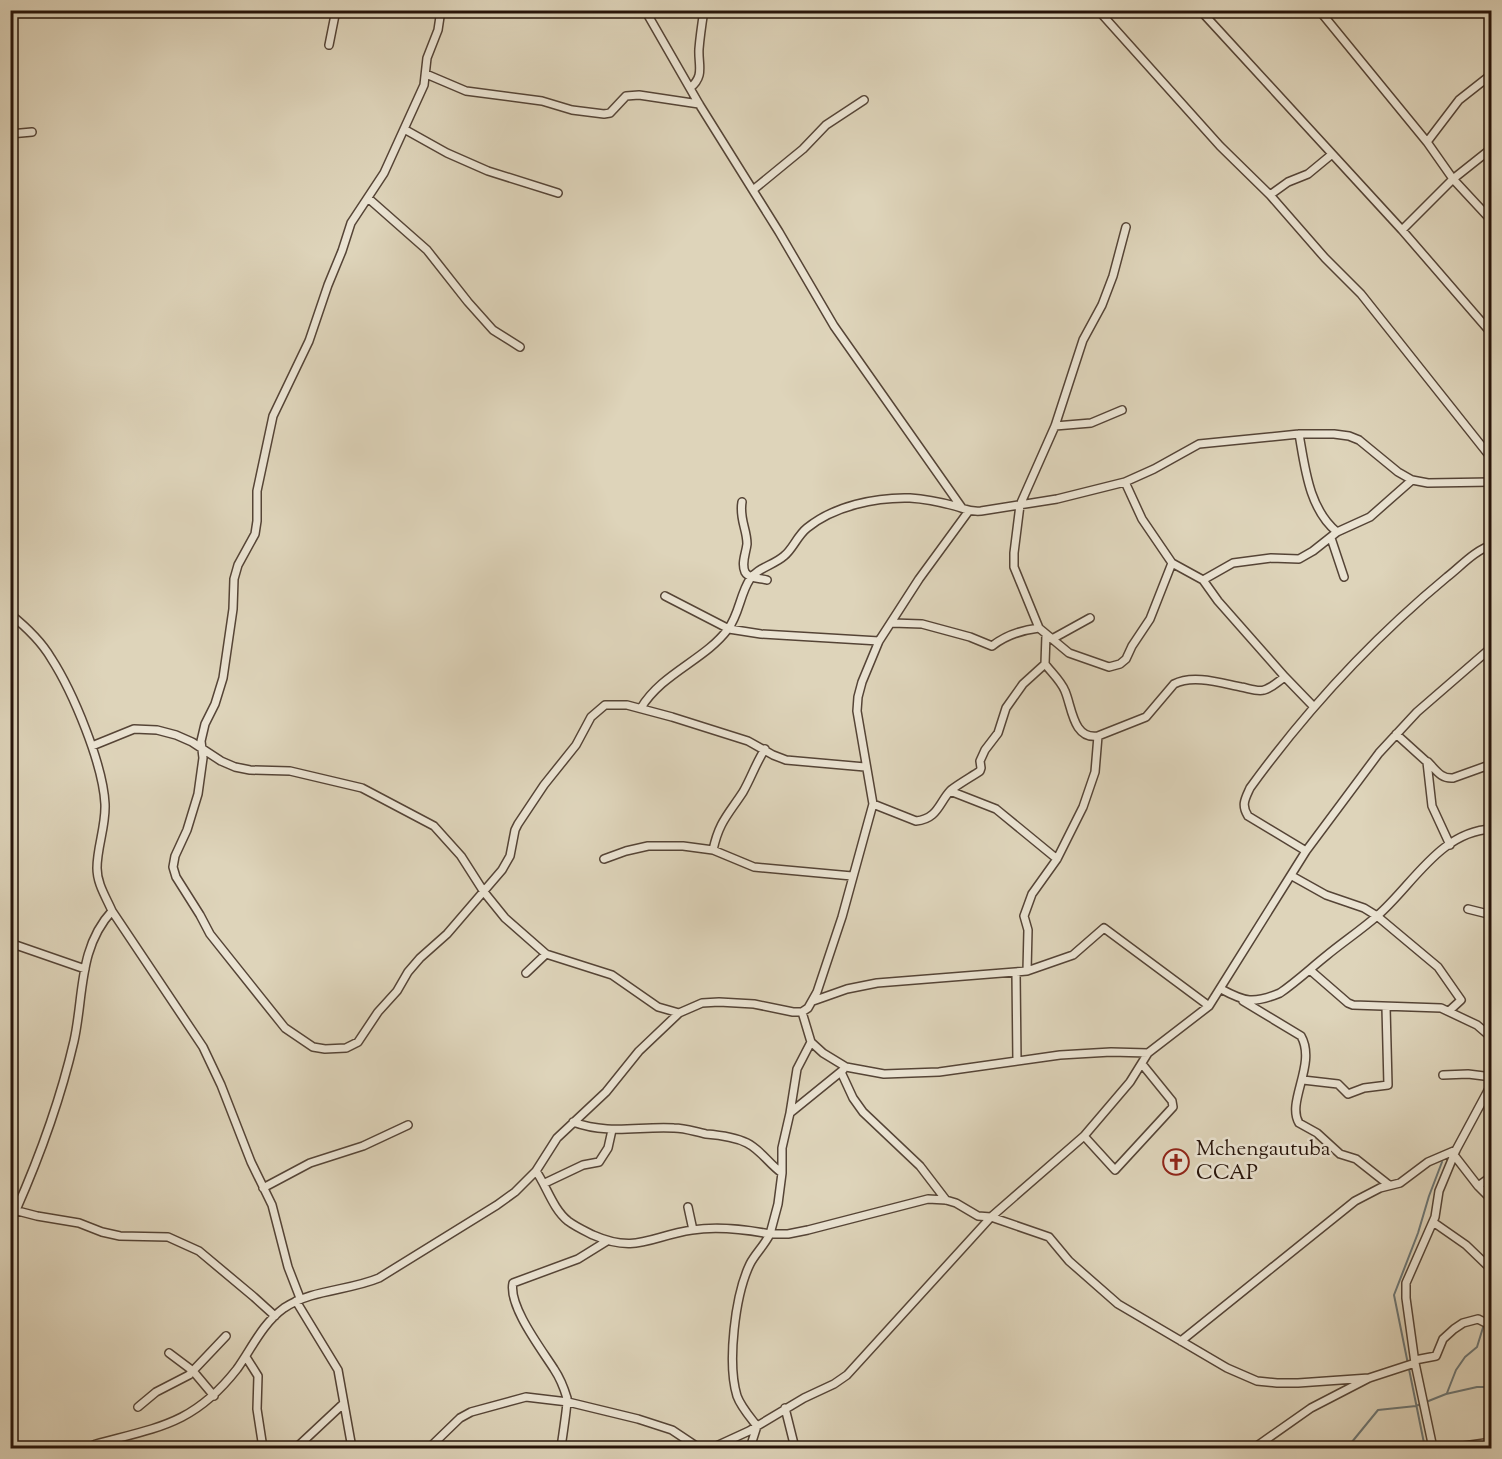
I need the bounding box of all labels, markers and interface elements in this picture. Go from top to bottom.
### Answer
place label: Mchengautuba CCAP [1196,1135,1331,1189]
church icon: Mchengautuba CCAP [1161,1147,1191,1177]

